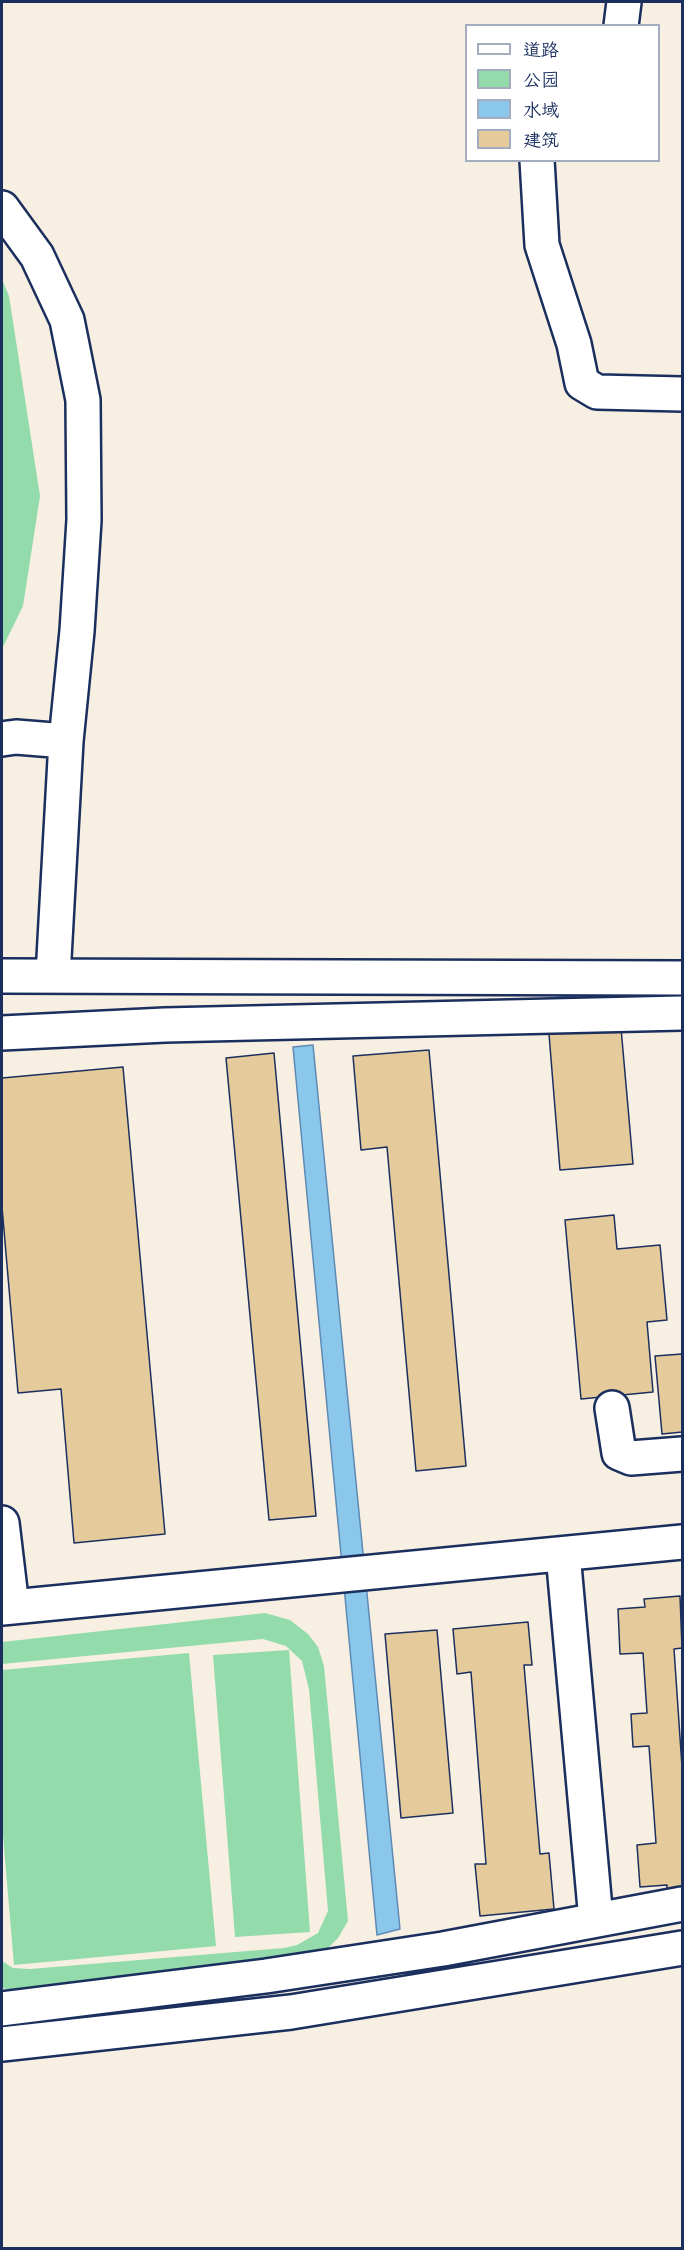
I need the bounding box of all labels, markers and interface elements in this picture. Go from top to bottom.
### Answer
legend [465,24,660,162]
text: 道路 [523,40,559,61]
text: 公园 [523,70,559,91]
text: 水域 [523,100,559,121]
text: 建筑 [523,130,559,151]

